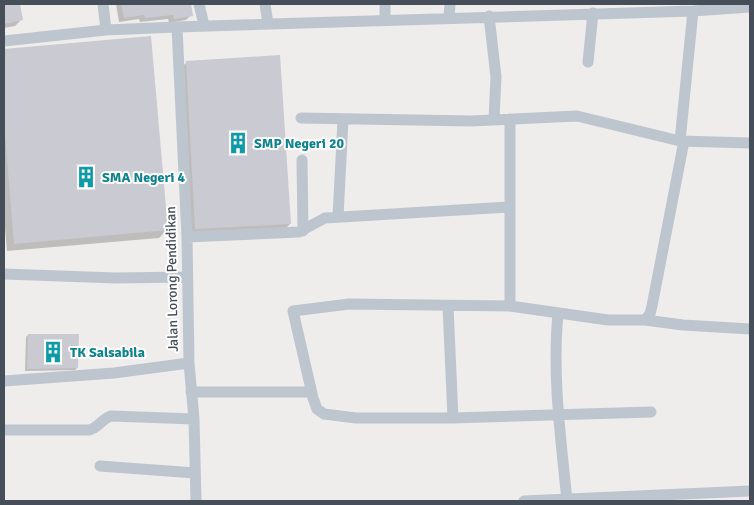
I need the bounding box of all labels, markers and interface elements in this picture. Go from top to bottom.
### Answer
building icon: SMP Negeri 20 [225,130,251,156]
place label: SMP Negeri 20 [254,135,344,152]
building icon: SMA Negeri 4 [73,164,99,190]
place label: SMA Negeri 4 [102,169,186,186]
street label: Jalan Lorong Pendidikan [162,206,182,352]
building icon: TK Salsabila [40,339,66,365]
place label: TK Salsabila [70,344,145,361]

